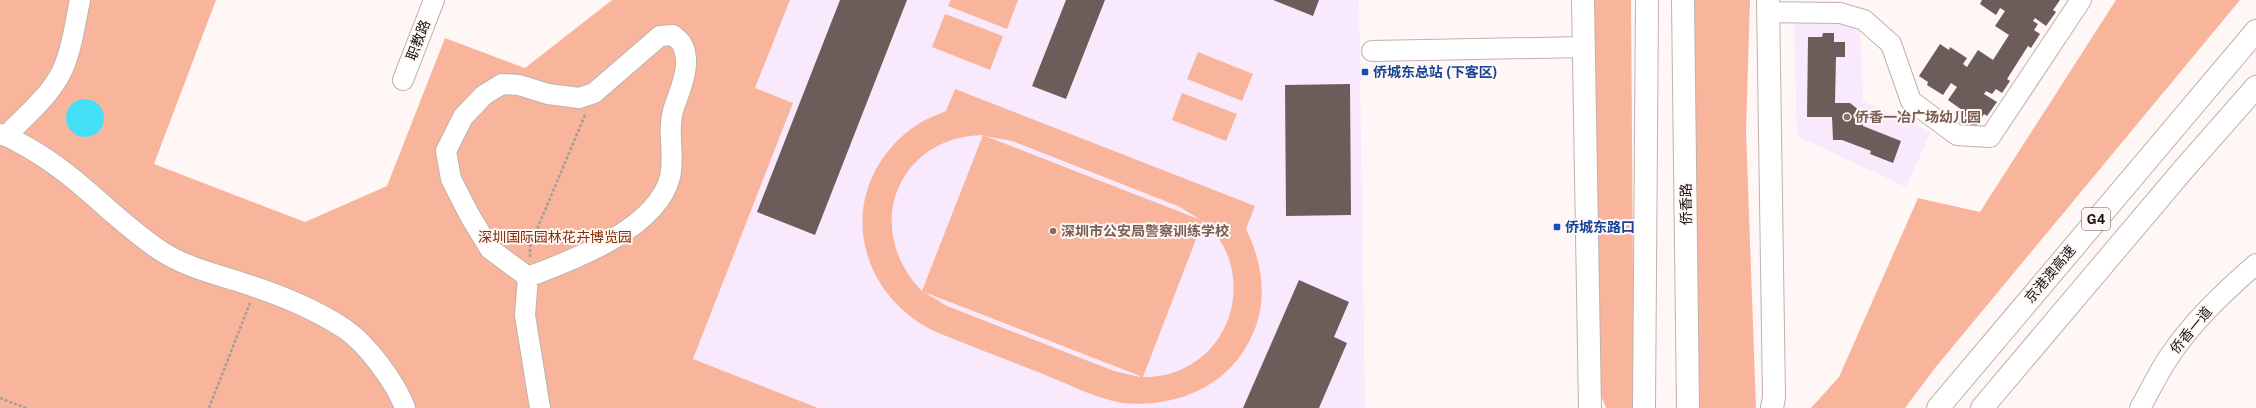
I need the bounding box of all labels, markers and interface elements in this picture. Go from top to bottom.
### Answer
street label: 职教路 [403,18,433,62]
place label: 侨城东总站 (下客区) [1373,64,1498,80]
marker: 侨城东总站 (下客区) [1360,67,1370,77]
place label: 侨香一冶广场幼儿园 [1855,109,1981,125]
marker: 侨香一冶广场幼儿园 [1842,112,1852,122]
street label: 侨香路 [1678,183,1694,225]
road number: G4 [2082,208,2110,230]
place label: 侨城东路口 [1565,219,1635,235]
marker: 侨城东路口 [1552,222,1562,232]
place label: 深圳市公安局警察训练学校 [1061,223,1229,239]
marker: 深圳市公安局警察训练学校 [1048,226,1058,236]
park label: 深圳国际园林花卉博览园 [478,229,632,245]
street label: 京港澳高速 [2021,242,2079,306]
street label: 侨香一道 [2167,303,2215,357]

